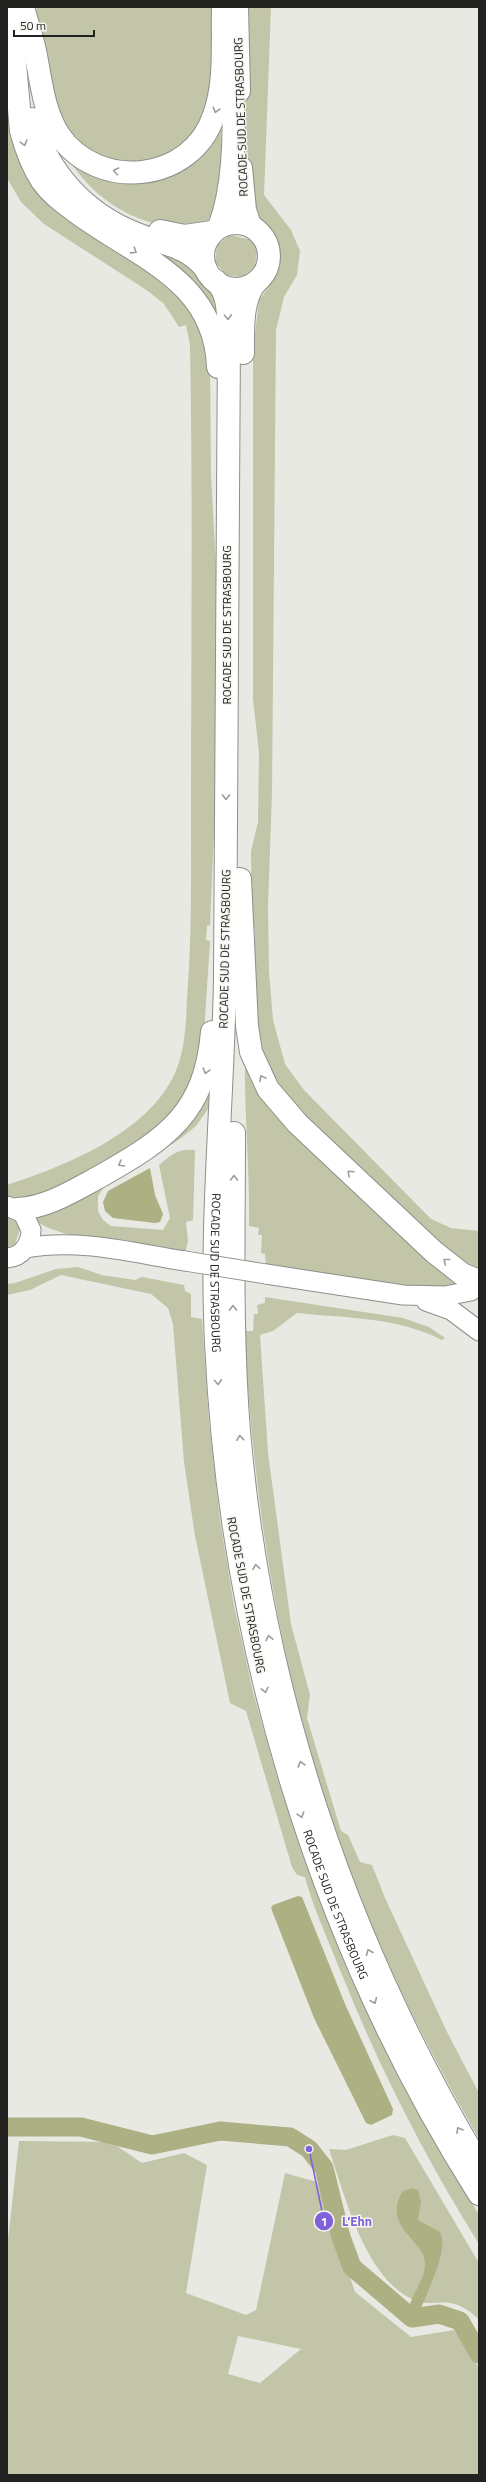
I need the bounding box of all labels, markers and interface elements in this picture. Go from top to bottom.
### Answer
scale bar [14,12,94,38]
text: 50 m [20,16,46,35]
street label: ROCADE SUD DE STRASBOURG [228,37,253,197]
one-way arrow [212,107,220,113]
one-way arrow [19,139,28,146]
one-way arrow [112,168,119,176]
one-way arrow [130,246,137,254]
one-way arrow [224,314,232,320]
street label: ROCADE SUD DE STRASBOURG [217,545,236,705]
one-way arrow [222,794,230,800]
street label: ROCADE SUD DE STRASBOURG [214,869,235,1029]
one-way arrow [202,1067,211,1074]
one-way arrow [260,1075,267,1083]
one-way arrow [118,1160,125,1167]
one-way arrow [347,1170,355,1178]
one-way arrow [230,1175,238,1181]
street label: ROCADE SUD DE STRASBOURG [205,1193,226,1353]
one-way arrow [443,1259,450,1266]
one-way arrow [229,1305,238,1311]
one-way arrow [214,1379,223,1385]
one-way arrow [236,1435,245,1441]
street label: ROCADE SUD DE STRASBOURG [222,1515,271,1675]
one-way arrow [252,1564,261,1570]
one-way arrow [265,1635,274,1641]
one-way arrow [260,1687,269,1694]
one-way arrow [298,1760,306,1767]
one-way arrow [296,1812,305,1819]
street label: ROCADE SUD DE STRASBOURG [298,1827,373,1982]
one-way arrow [366,1948,374,1955]
one-way arrow [369,1997,377,2005]
one-way arrow [457,2127,464,2134]
callout: L'Ehn [314,2209,380,2234]
text: L'Ehn [342,2211,372,2231]
text: 1 [321,2212,327,2231]

